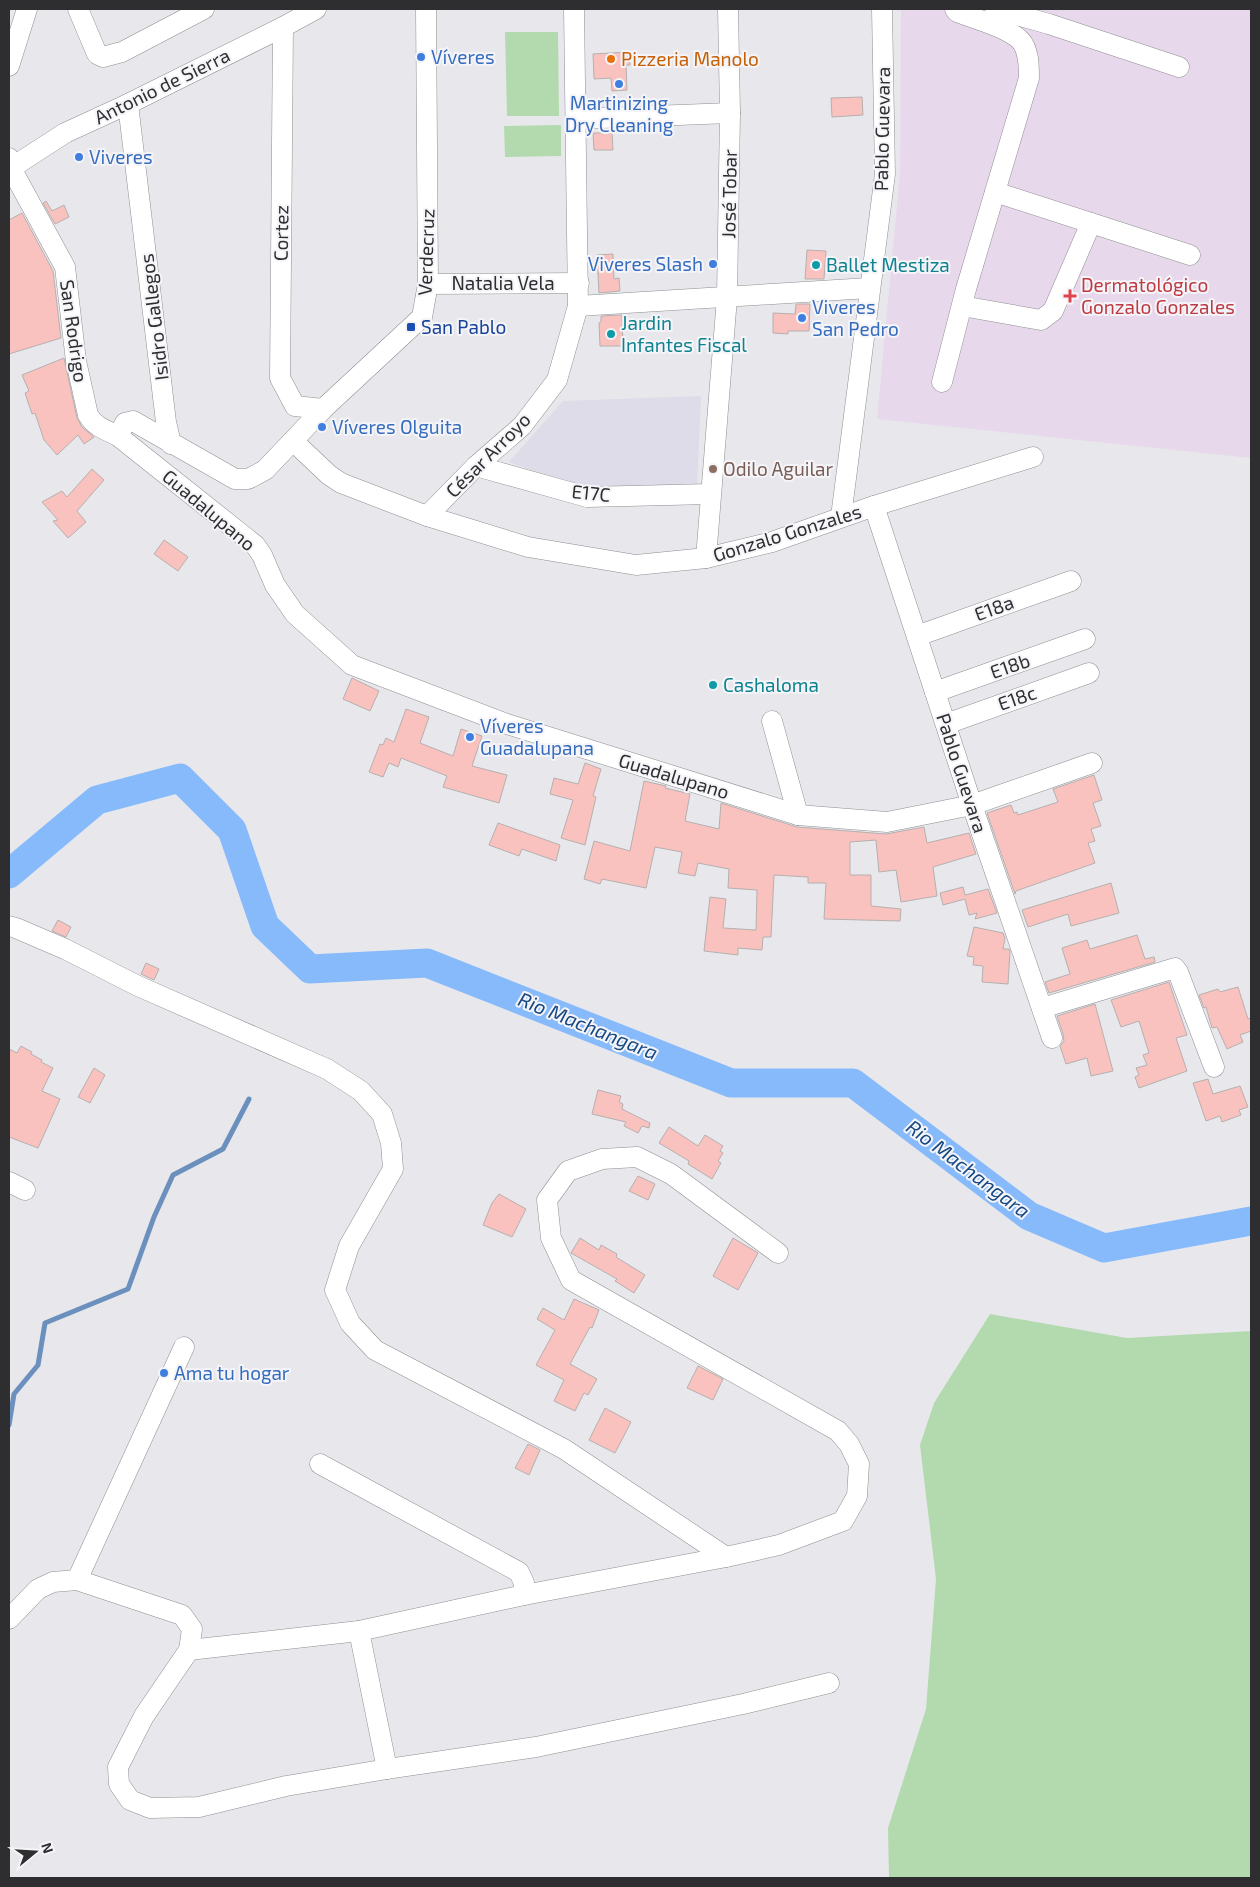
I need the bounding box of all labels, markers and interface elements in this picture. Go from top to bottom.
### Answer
street label: Antonio de Sierra [90,43,233,128]
place label: Víveres [431,45,495,68]
place label: Pizzeria Manolo [621,47,759,70]
marker: Víveres [415,51,427,63]
marker: Pizzeria Manolo [605,53,617,65]
street label: Pablo Guevara [869,67,894,191]
marker: Martinizing Dry Cleaning [613,78,625,90]
place label: Martinizing Dry Cleaning [565,91,674,136]
place label: Viveres [89,145,153,168]
street label: José Tobar [716,149,741,239]
marker: Viveres [73,151,85,163]
street label: Cortez [269,205,292,261]
street label: Verdecruz [412,208,439,296]
street label: Isidro Gallegos [134,252,173,382]
place label: Viveres Slash [588,252,703,275]
place label: Ballet Mestiza [826,253,950,276]
marker: Viveres Slash [707,258,719,270]
marker: Ballet Mestiza [810,259,822,271]
street label: Natalia Vela [451,271,555,294]
place label: Dermatológico Gonzalo Gonzales [1081,273,1235,318]
street label: San Rodrigo [56,278,93,384]
marker: Dermatológico Gonzalo Gonzales [1063,289,1077,303]
place label: Viveres San Pedro [812,295,899,340]
place label: Jardin Infantes Fiscal [621,311,747,356]
marker: Viveres San Pedro [796,312,808,324]
place label: San Pablo [421,315,506,338]
marker: San Pablo [405,321,417,333]
marker: Jardin Infantes Fiscal [605,328,617,340]
street label: César Arroyo [441,408,535,502]
place label: Víveres Olguita [332,415,462,438]
marker: Víveres Olguita [316,421,328,433]
place label: Odilo Aguilar [723,457,834,480]
marker: Odilo Aguilar [707,463,719,475]
street label: Guadalupano [158,464,260,555]
street label: E17C [571,479,612,506]
street label: Gonzalo Gonzales [710,499,864,566]
street label: E18a [971,590,1017,625]
street label: E18b [987,648,1033,683]
place label: Cashaloma [723,673,819,696]
marker: Cashaloma [707,679,719,691]
street label: E18c [995,680,1039,715]
street label: Pablo Guevara [932,710,993,836]
place label: Víveres Guadalupana [480,714,594,759]
marker: Víveres Guadalupana [464,731,476,743]
street label: Guadalupano [616,748,732,803]
water label: Rio Machangara [515,986,662,1064]
water label: Rio Machangara [902,1114,1035,1222]
place label: Ama tu hogar [174,1361,290,1384]
marker: Ama tu hogar [158,1367,170,1379]
north arrow [10,1827,60,1877]
text: N [38,1840,57,1855]

